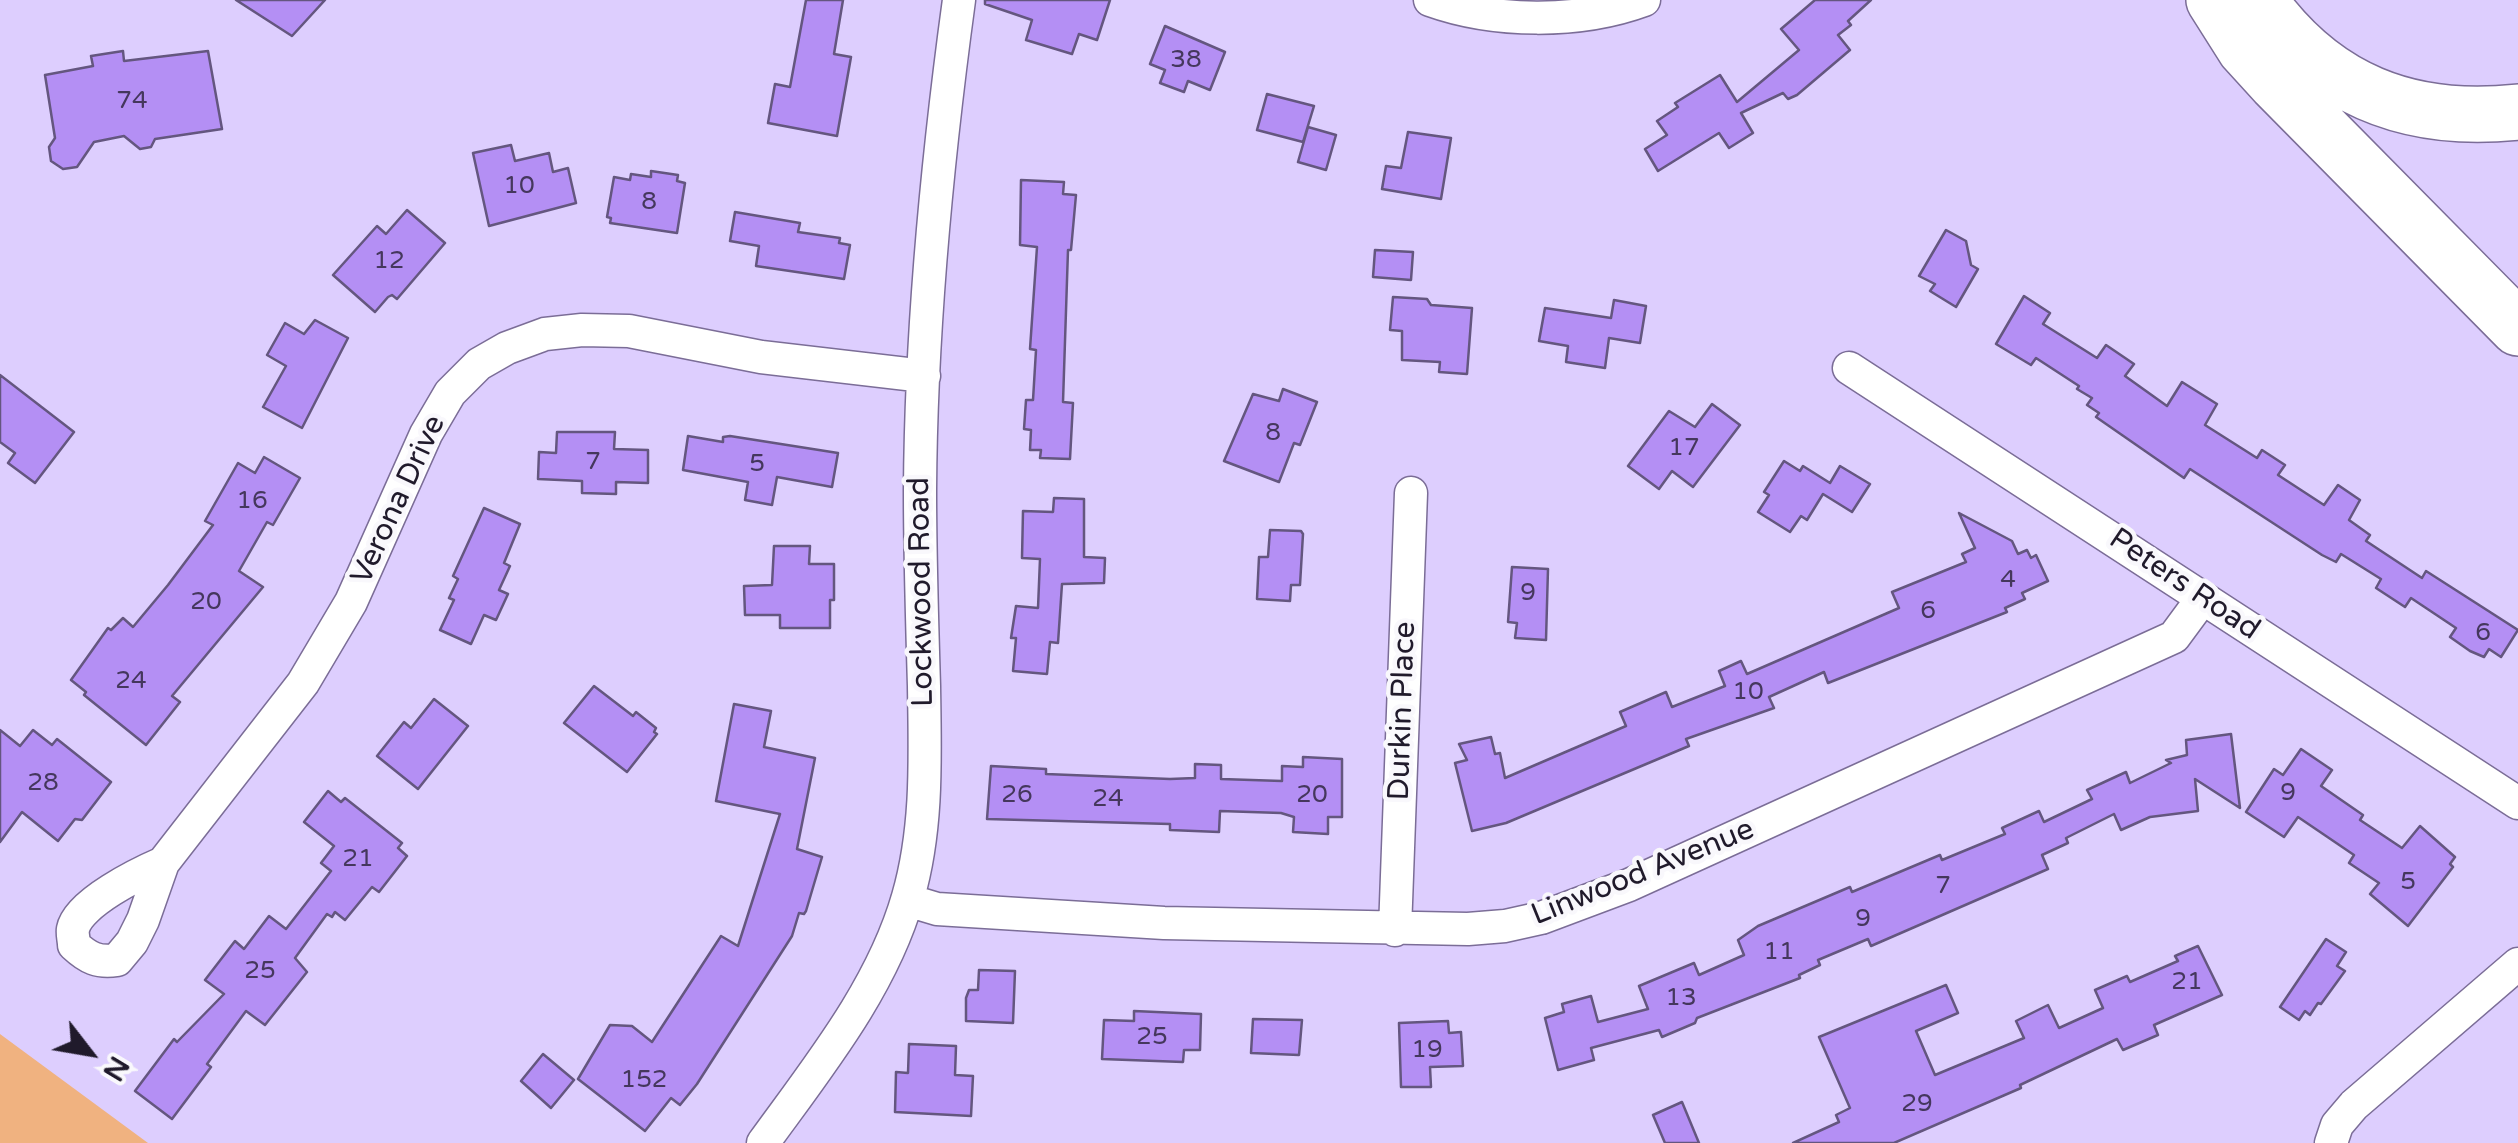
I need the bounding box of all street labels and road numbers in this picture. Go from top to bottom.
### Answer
street label: Verona Drive [344,410,454,590]
street label: Lockwood Road [902,477,942,707]
street label: Peters Road [2102,521,2266,649]
street label: Durkin Place [1382,621,1424,801]
street label: Linwood Avenue [1526,812,1760,934]

